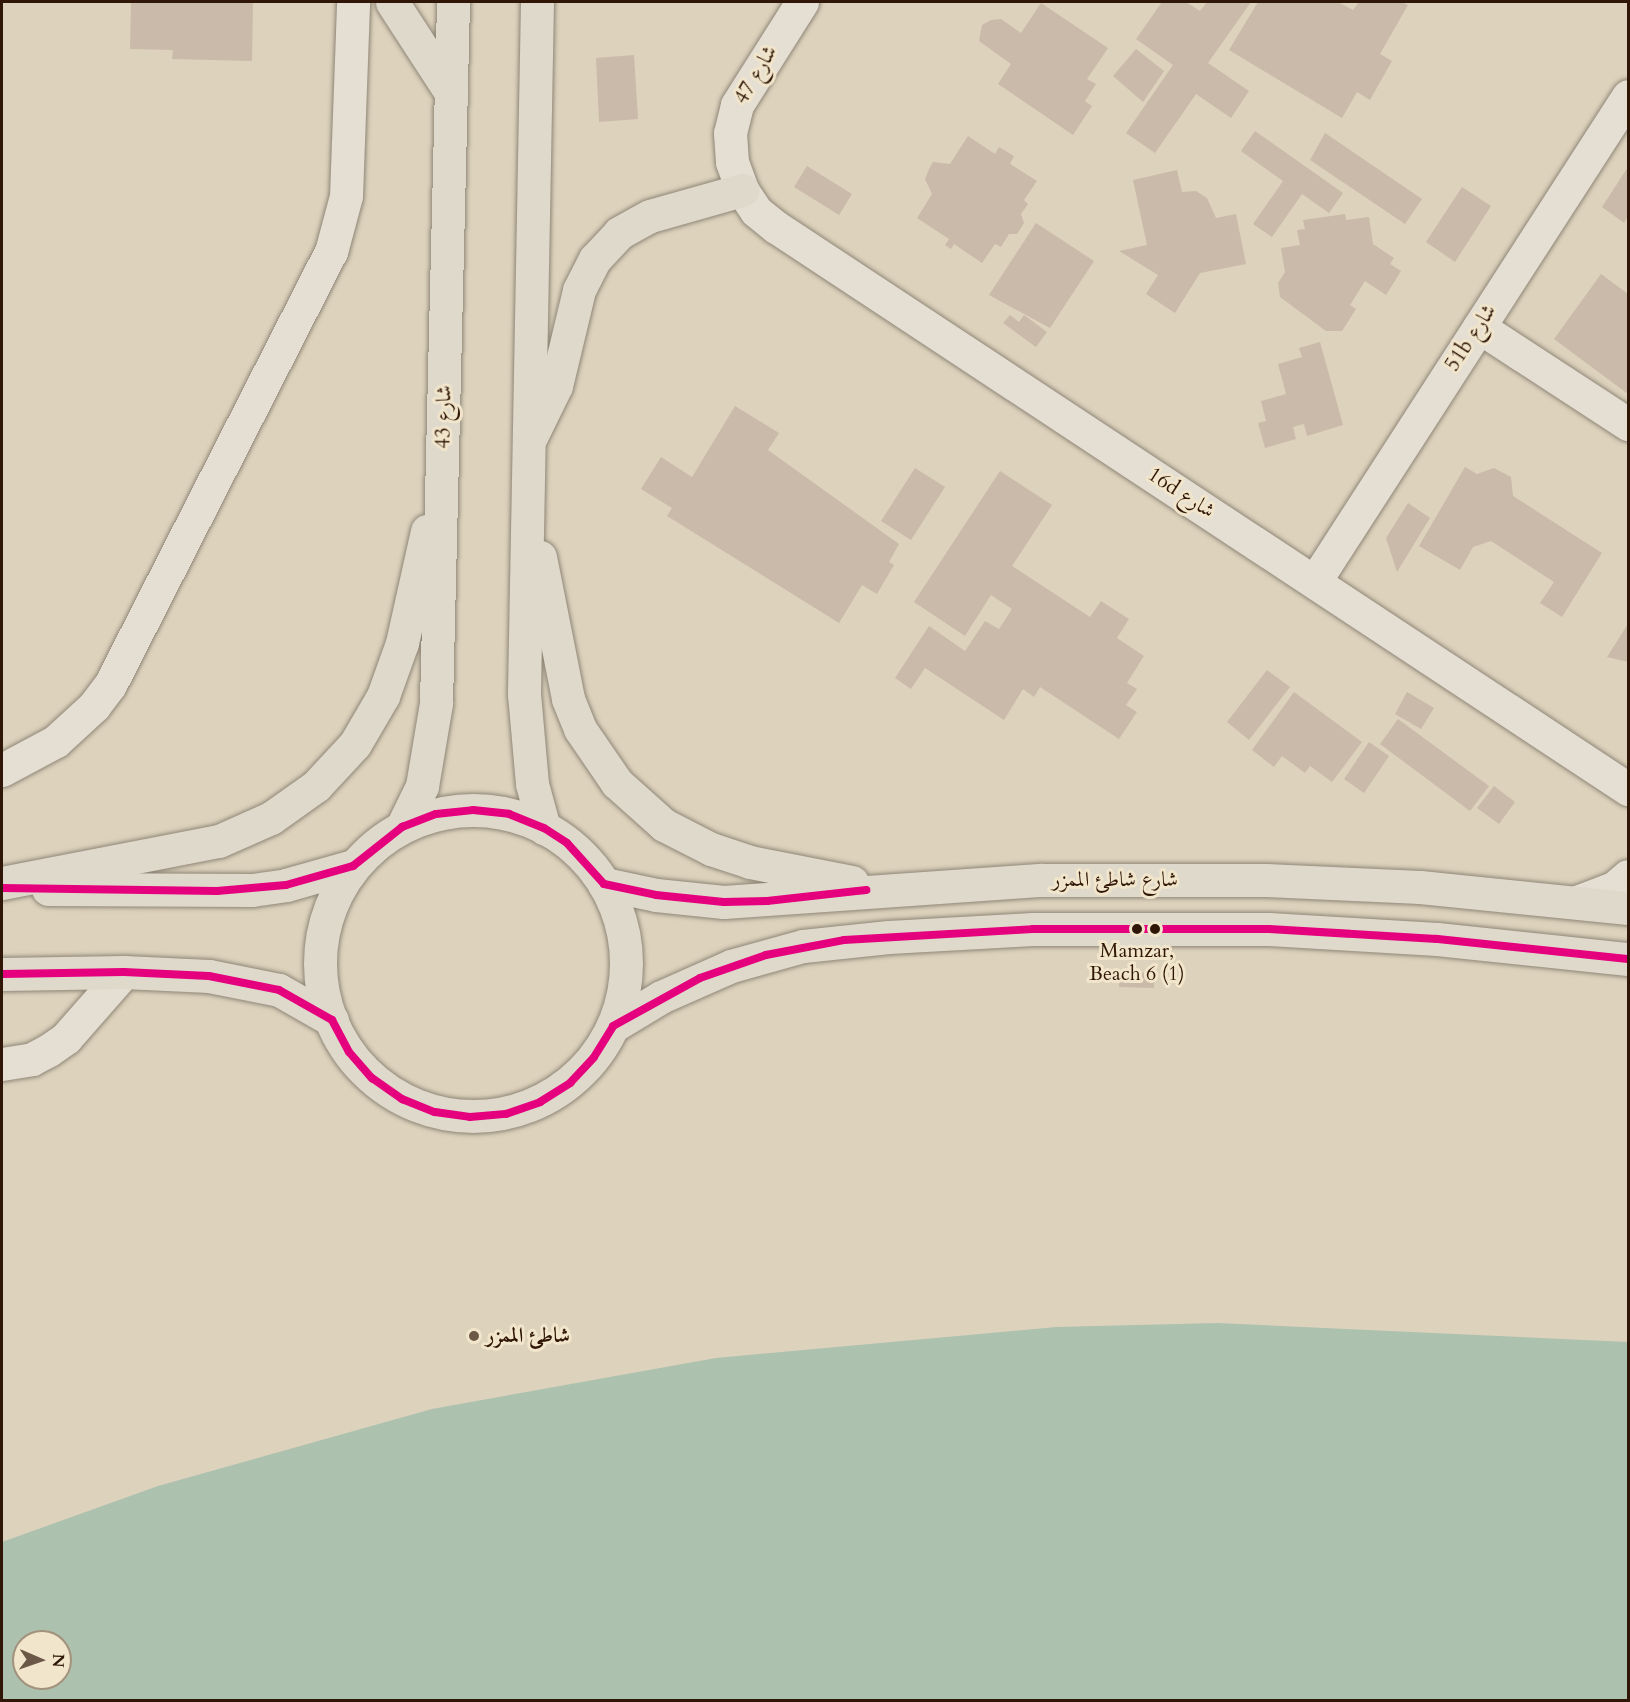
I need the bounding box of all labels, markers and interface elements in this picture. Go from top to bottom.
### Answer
street label: شارع 47 [729,41,783,109]
street label: 51b شارع [1440,300,1502,376]
street label: شارع 43 [431,385,457,449]
street label: 16d شارع [1143,462,1219,524]
street label: شارع شاطئ الممزر [1052,867,1178,893]
marker: Mamzar, Beach 6 (1) [1131,923,1143,935]
unlabelled marker [1149,923,1161,935]
place label: Mamzar, Beach 6 (1) [1089,938,1185,985]
place label: شاطئ الممزر [486,1323,570,1349]
marker: شاطئ الممزر [467,1329,481,1343]
north arrow [12,1630,72,1690]
text: N [47,1653,69,1668]

